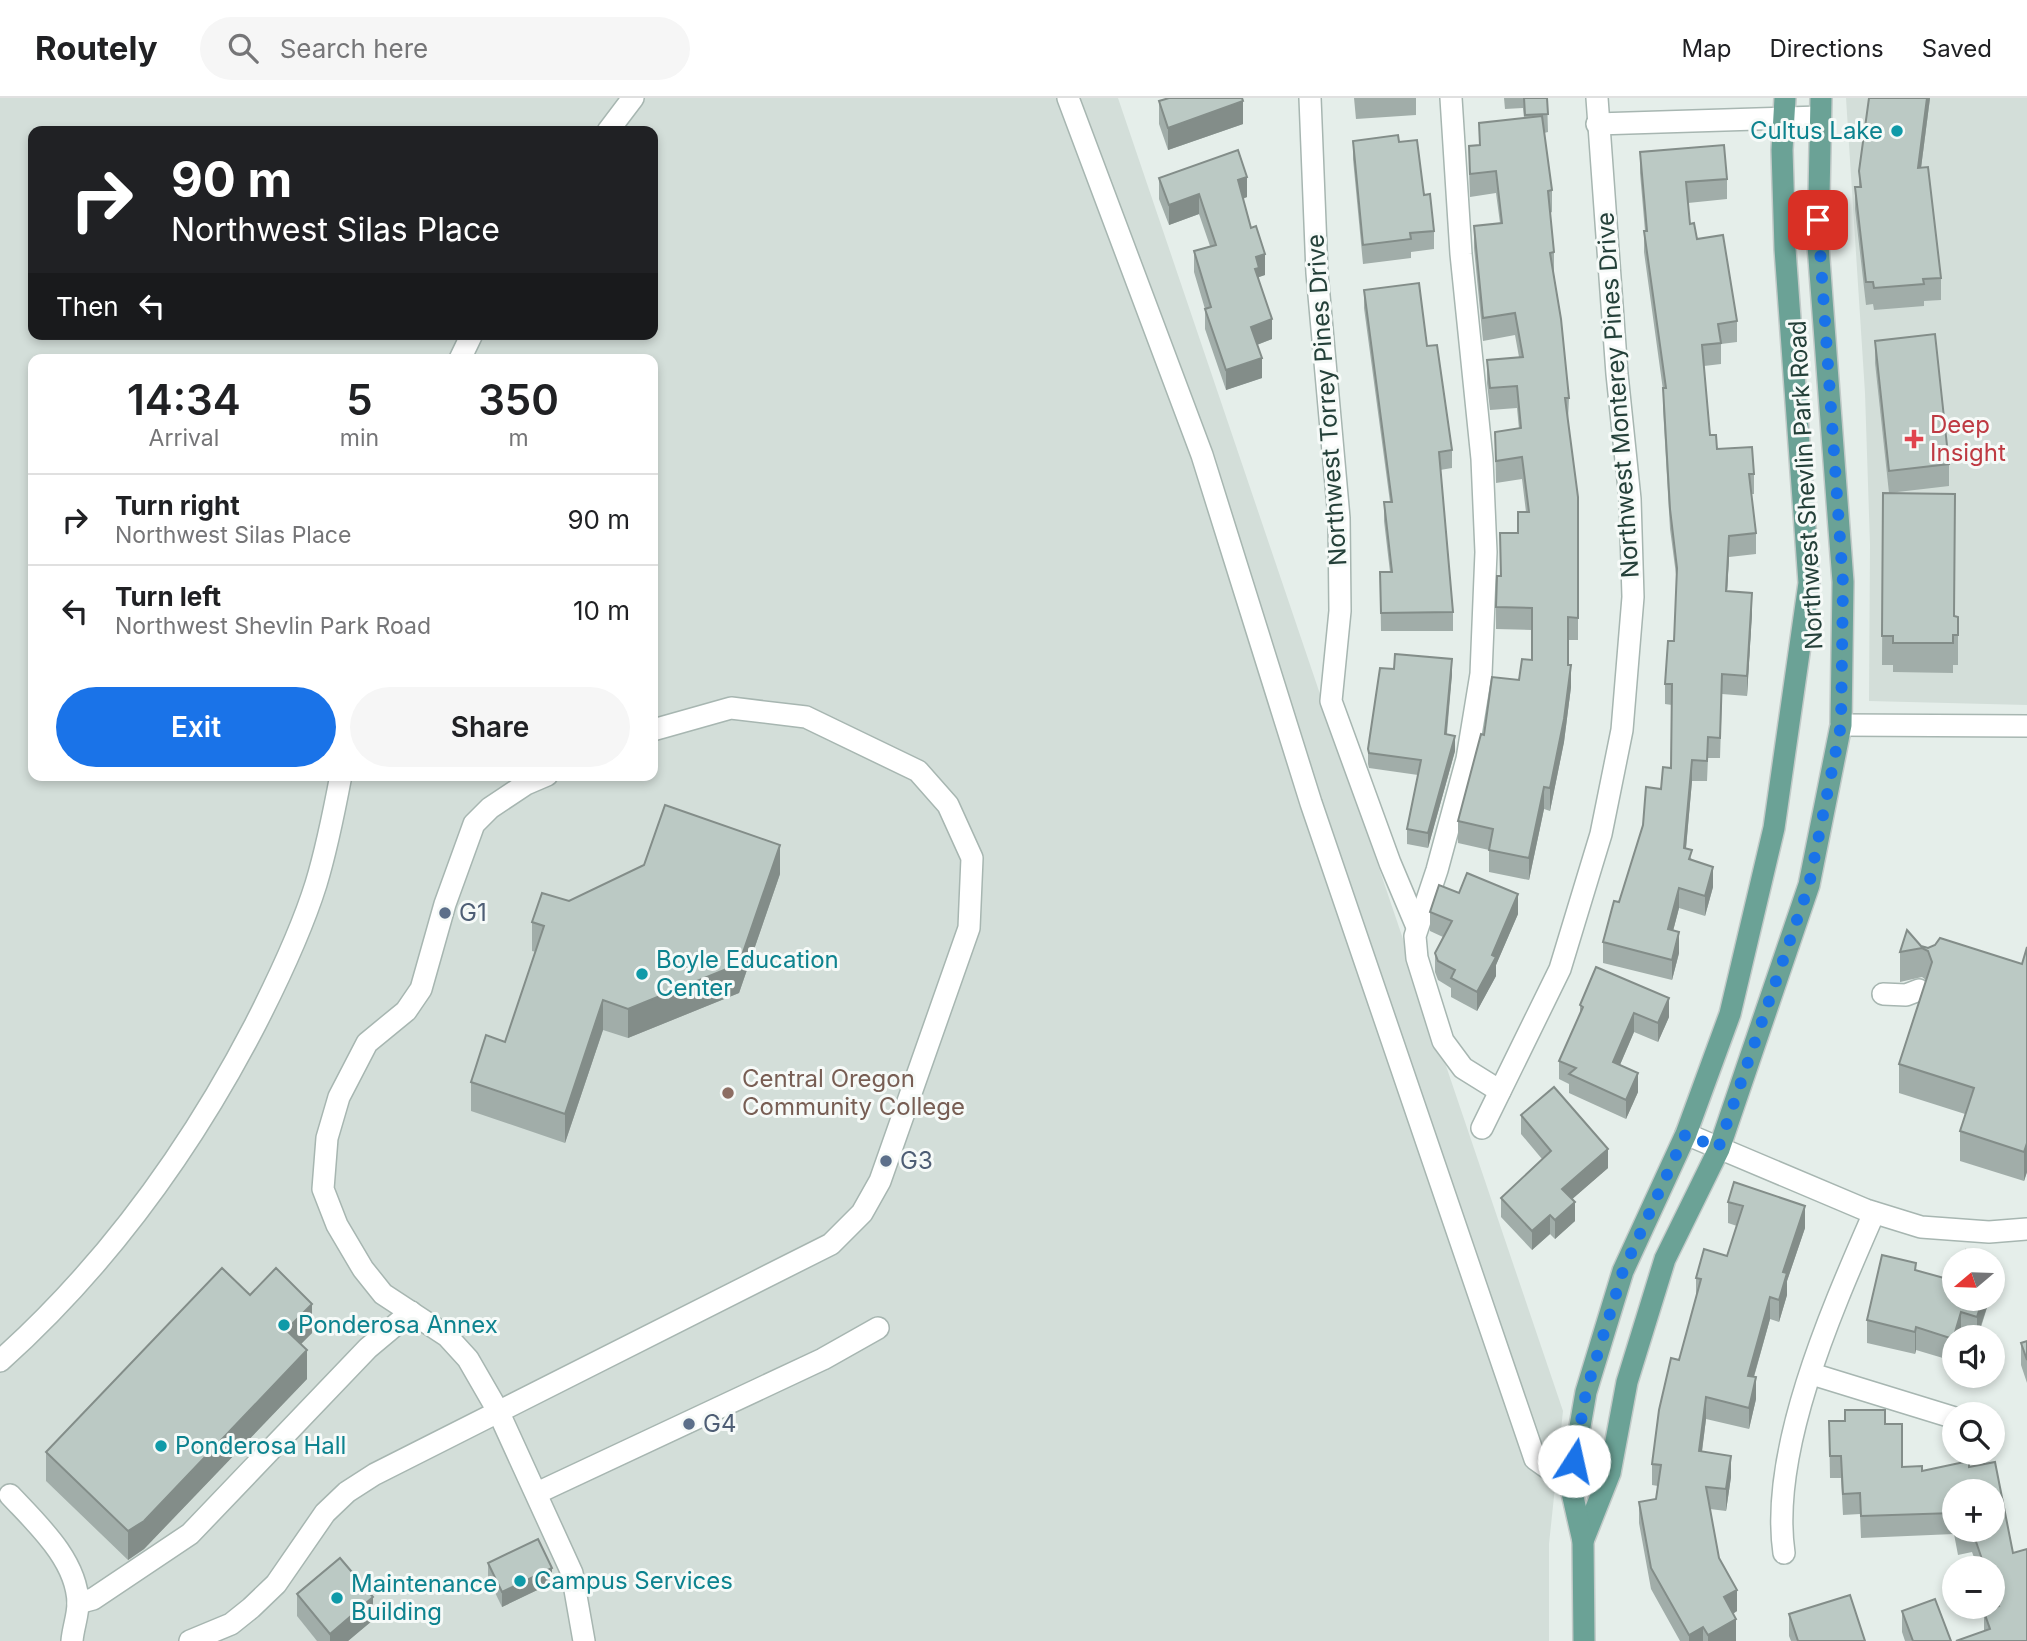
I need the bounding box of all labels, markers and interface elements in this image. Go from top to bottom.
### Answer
search box [200,17,690,80]
text: Routely [35,28,158,68]
icon: search [224,29,262,67]
text: Search here [280,33,428,64]
text: Map [1682,34,1731,63]
text: Directions [1769,34,1884,63]
text: Saved [1922,34,1992,63]
place label: Cultus Lake [1750,116,1883,145]
marker: Cultus Lake [1889,123,1905,139]
text: 90 m [171,150,292,209]
icon: right [56,154,147,245]
pin [1788,190,1848,250]
icon: arrive [1799,201,1837,239]
text: Northwest Silas Place [171,210,500,249]
street label: Northwest Monterey Pines Drive [1590,211,1645,579]
street label: Northwest Torrey Pines Drive [1300,233,1353,567]
icon: left [133,287,171,325]
text: Then [56,291,119,322]
street label: Northwest Shevlin Park Road [1782,320,1829,650]
text: 14:34 [127,374,241,425]
text: 5 [346,374,373,425]
text: 350 [478,374,559,425]
place label: Deep Insight [1930,410,2006,467]
text: Arrival [149,424,219,452]
text: min [340,424,379,452]
text: m [508,424,529,452]
marker: Deep Insight [1904,429,1924,449]
text: Turn right [115,490,240,521]
icon: right [56,501,94,539]
text: 90 m [567,504,630,535]
text: Northwest Silas Place [115,521,351,549]
text: Turn left [115,581,221,612]
icon: left [56,592,94,630]
text: 10 m [573,595,630,626]
text: Northwest Shevlin Park Road [115,612,431,640]
button: Exit [56,687,336,767]
button: Share [350,687,630,767]
place label: G1 [459,898,487,927]
marker: G1 [437,905,453,921]
place label: Boyle Education Center [656,945,839,1002]
marker: Boyle Education Center [634,966,650,982]
place label: Central Oregon Community College [742,1064,965,1121]
marker: Central Oregon Community College [720,1085,736,1101]
place label: G3 [900,1146,933,1175]
marker: G3 [878,1153,894,1169]
north arrow [1942,1248,2006,1311]
map controls [1942,1248,2005,1619]
place label: Ponderosa Annex [298,1310,498,1339]
marker: Ponderosa Annex [276,1317,292,1333]
button: sound [1942,1325,2005,1388]
button: search [1942,1402,2005,1465]
place label: G4 [703,1409,736,1438]
marker: G4 [681,1416,697,1432]
position arrow [1537,1424,1611,1498]
place label: Ponderosa Hall [175,1431,346,1460]
marker: Ponderosa Hall [153,1438,169,1454]
button: + [1942,1479,2005,1542]
button: − [1942,1556,2005,1619]
place label: Campus Services [534,1566,733,1595]
place label: Maintenance Building [351,1569,497,1626]
marker: Campus Services [512,1573,528,1589]
marker: Maintenance Building [329,1590,345,1606]

